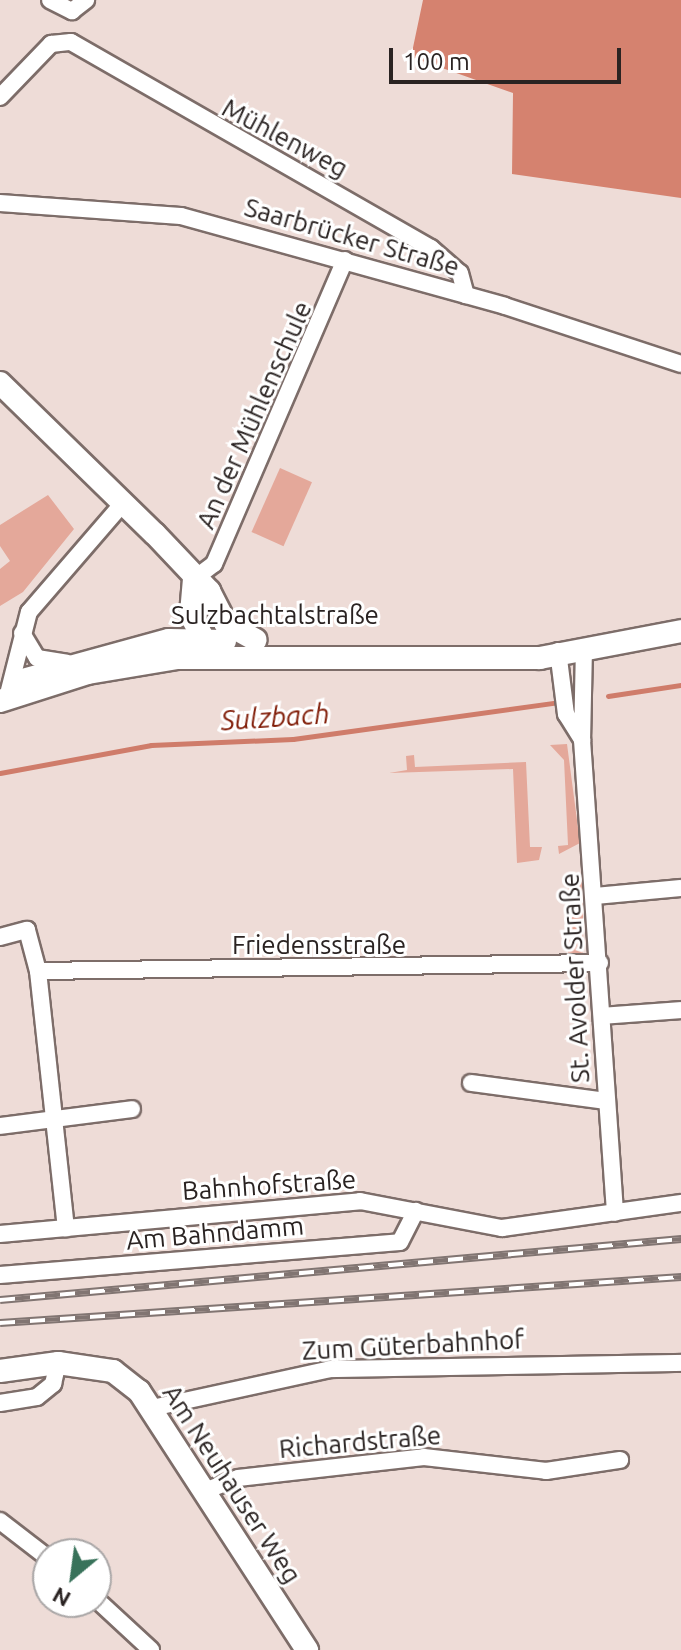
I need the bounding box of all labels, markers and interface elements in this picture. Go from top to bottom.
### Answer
scale bar [393,32,625,82]
text: 100 m [403,48,470,75]
street label: Mühlenweg [217,92,353,184]
street label: Saarbrücker Straße [241,191,463,283]
street label: An der Mühlenschule [190,296,318,534]
street label: Sulzbachtalstraße [171,599,379,631]
water label: Sulzbach [219,696,331,738]
street label: St. Avolder Straße [554,872,596,1084]
street label: Friedensstraße [232,929,406,961]
street label: Bahnhofstraße [181,1163,357,1207]
street label: Am Bahndamm [125,1210,305,1256]
street label: Zum Güterbahnhof [301,1324,525,1366]
street label: Am Neuhauser Weg [156,1379,308,1589]
street label: Richardstraße [278,1419,442,1465]
north arrow [32,1538,112,1618]
text: N [48,1583,74,1613]

